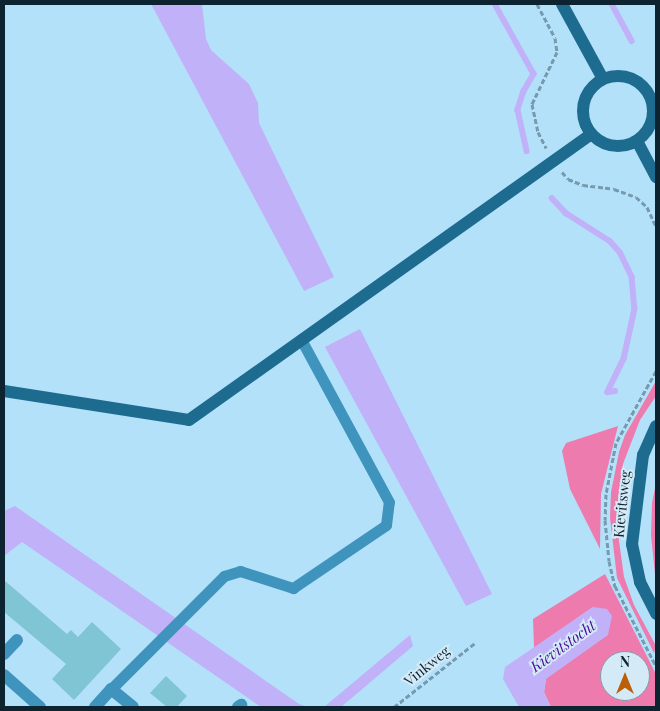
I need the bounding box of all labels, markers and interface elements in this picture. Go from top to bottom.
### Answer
street label: Kievitsweg [610,470,634,538]
water label: Kievitstocht [527,616,599,676]
street label: Vinkweg [401,643,453,689]
north arrow [600,651,650,701]
text: N [620,652,630,671]

